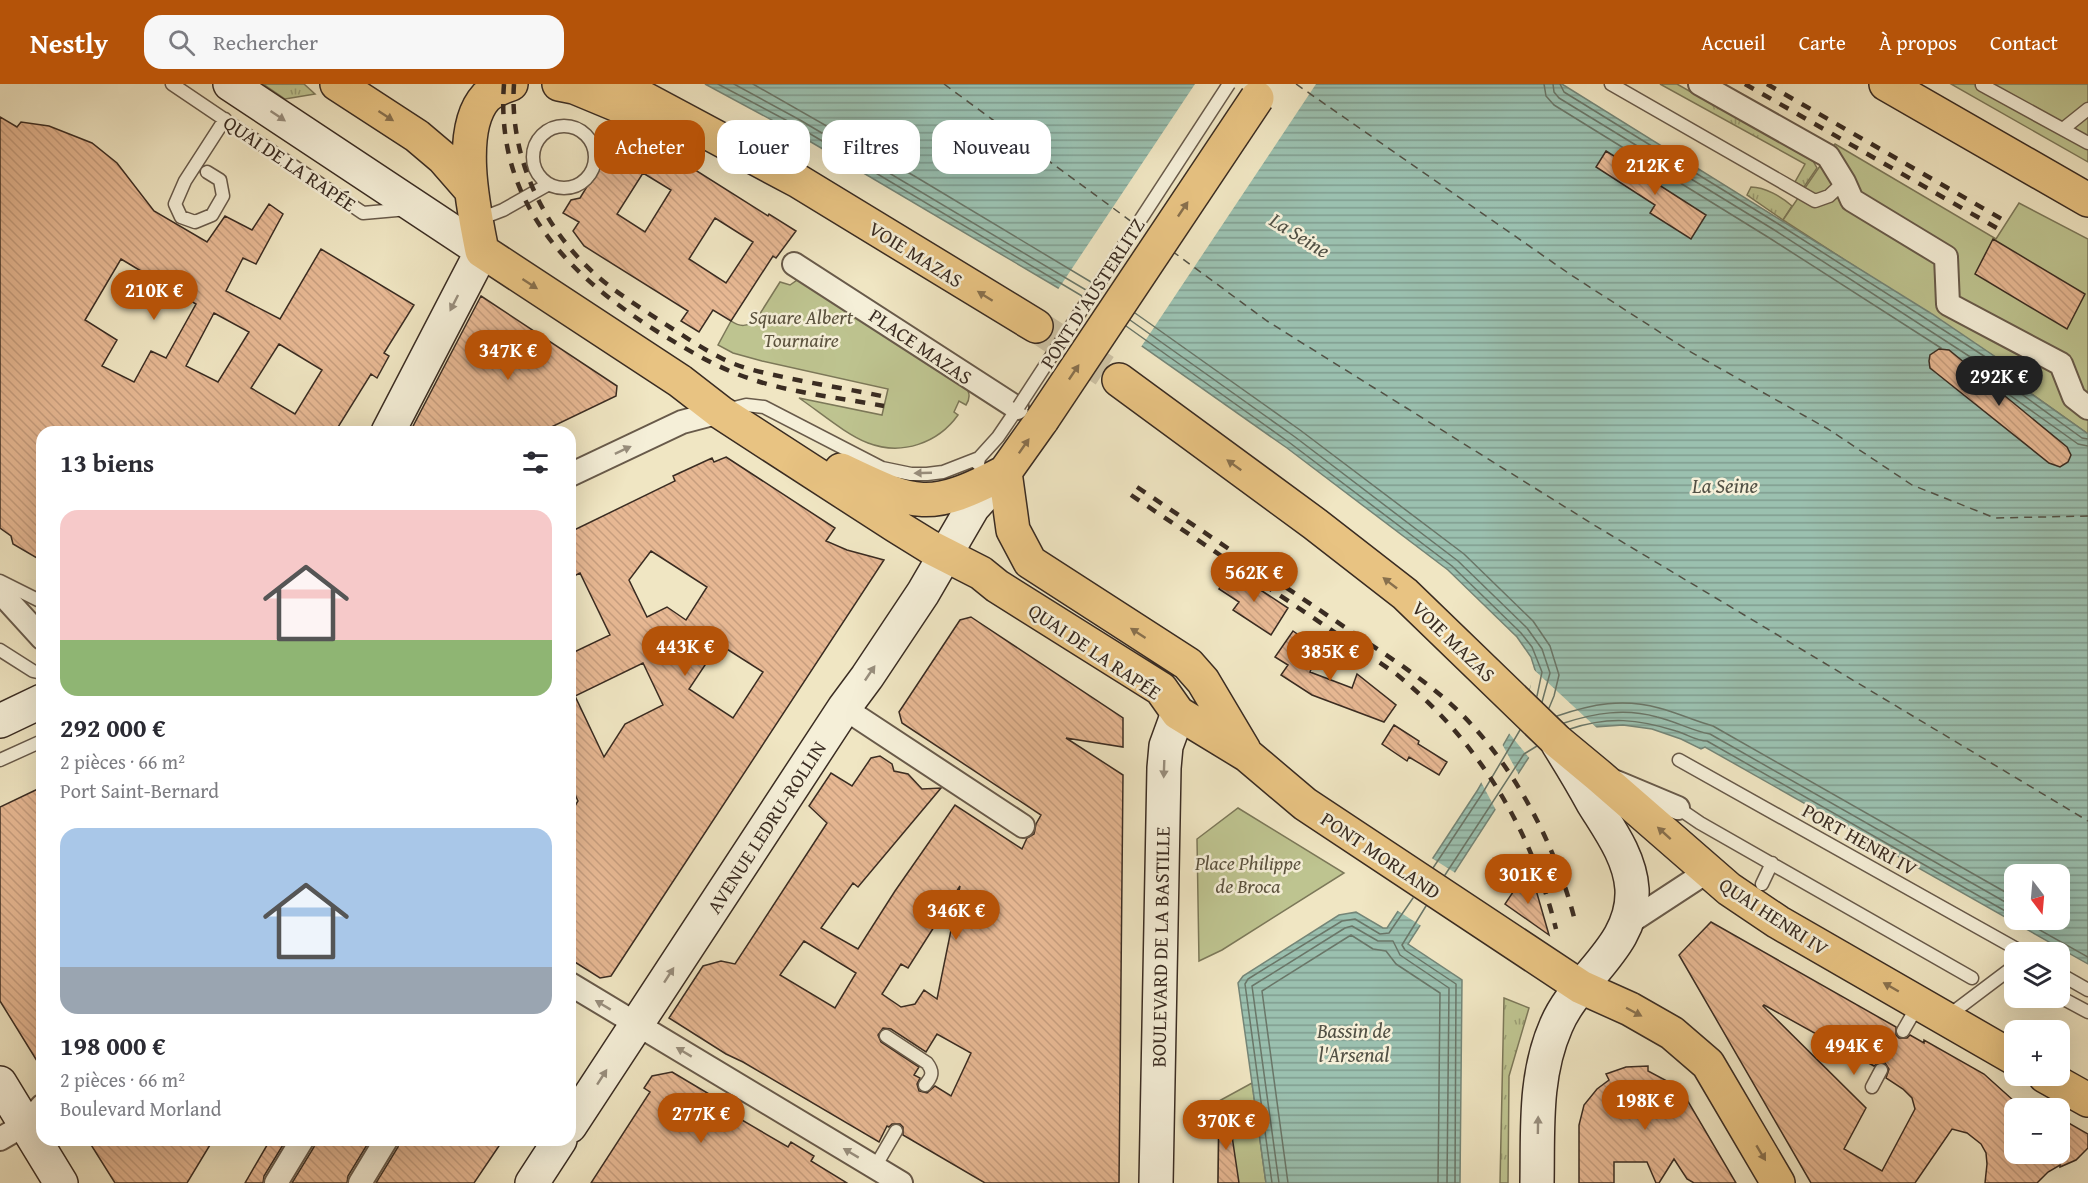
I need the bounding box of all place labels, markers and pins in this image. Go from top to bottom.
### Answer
pin: 212K € [1606,145,1704,196]
pin: 210K € [105,270,203,321]
pin: 347K € [459,330,557,381]
pin: 292K € [1950,356,2048,407]
pin: 562K € [1205,552,1303,603]
pin: 443K € [636,626,734,677]
pin: 385K € [1281,631,1379,682]
pin: 301K € [1479,854,1577,905]
pin: 346K € [907,890,1005,941]
pin: 494K € [1805,1025,1903,1076]
pin: 198K € [1596,1080,1694,1131]
pin: 277K € [652,1093,750,1144]
pin: 370K € [1177,1100,1275,1151]

